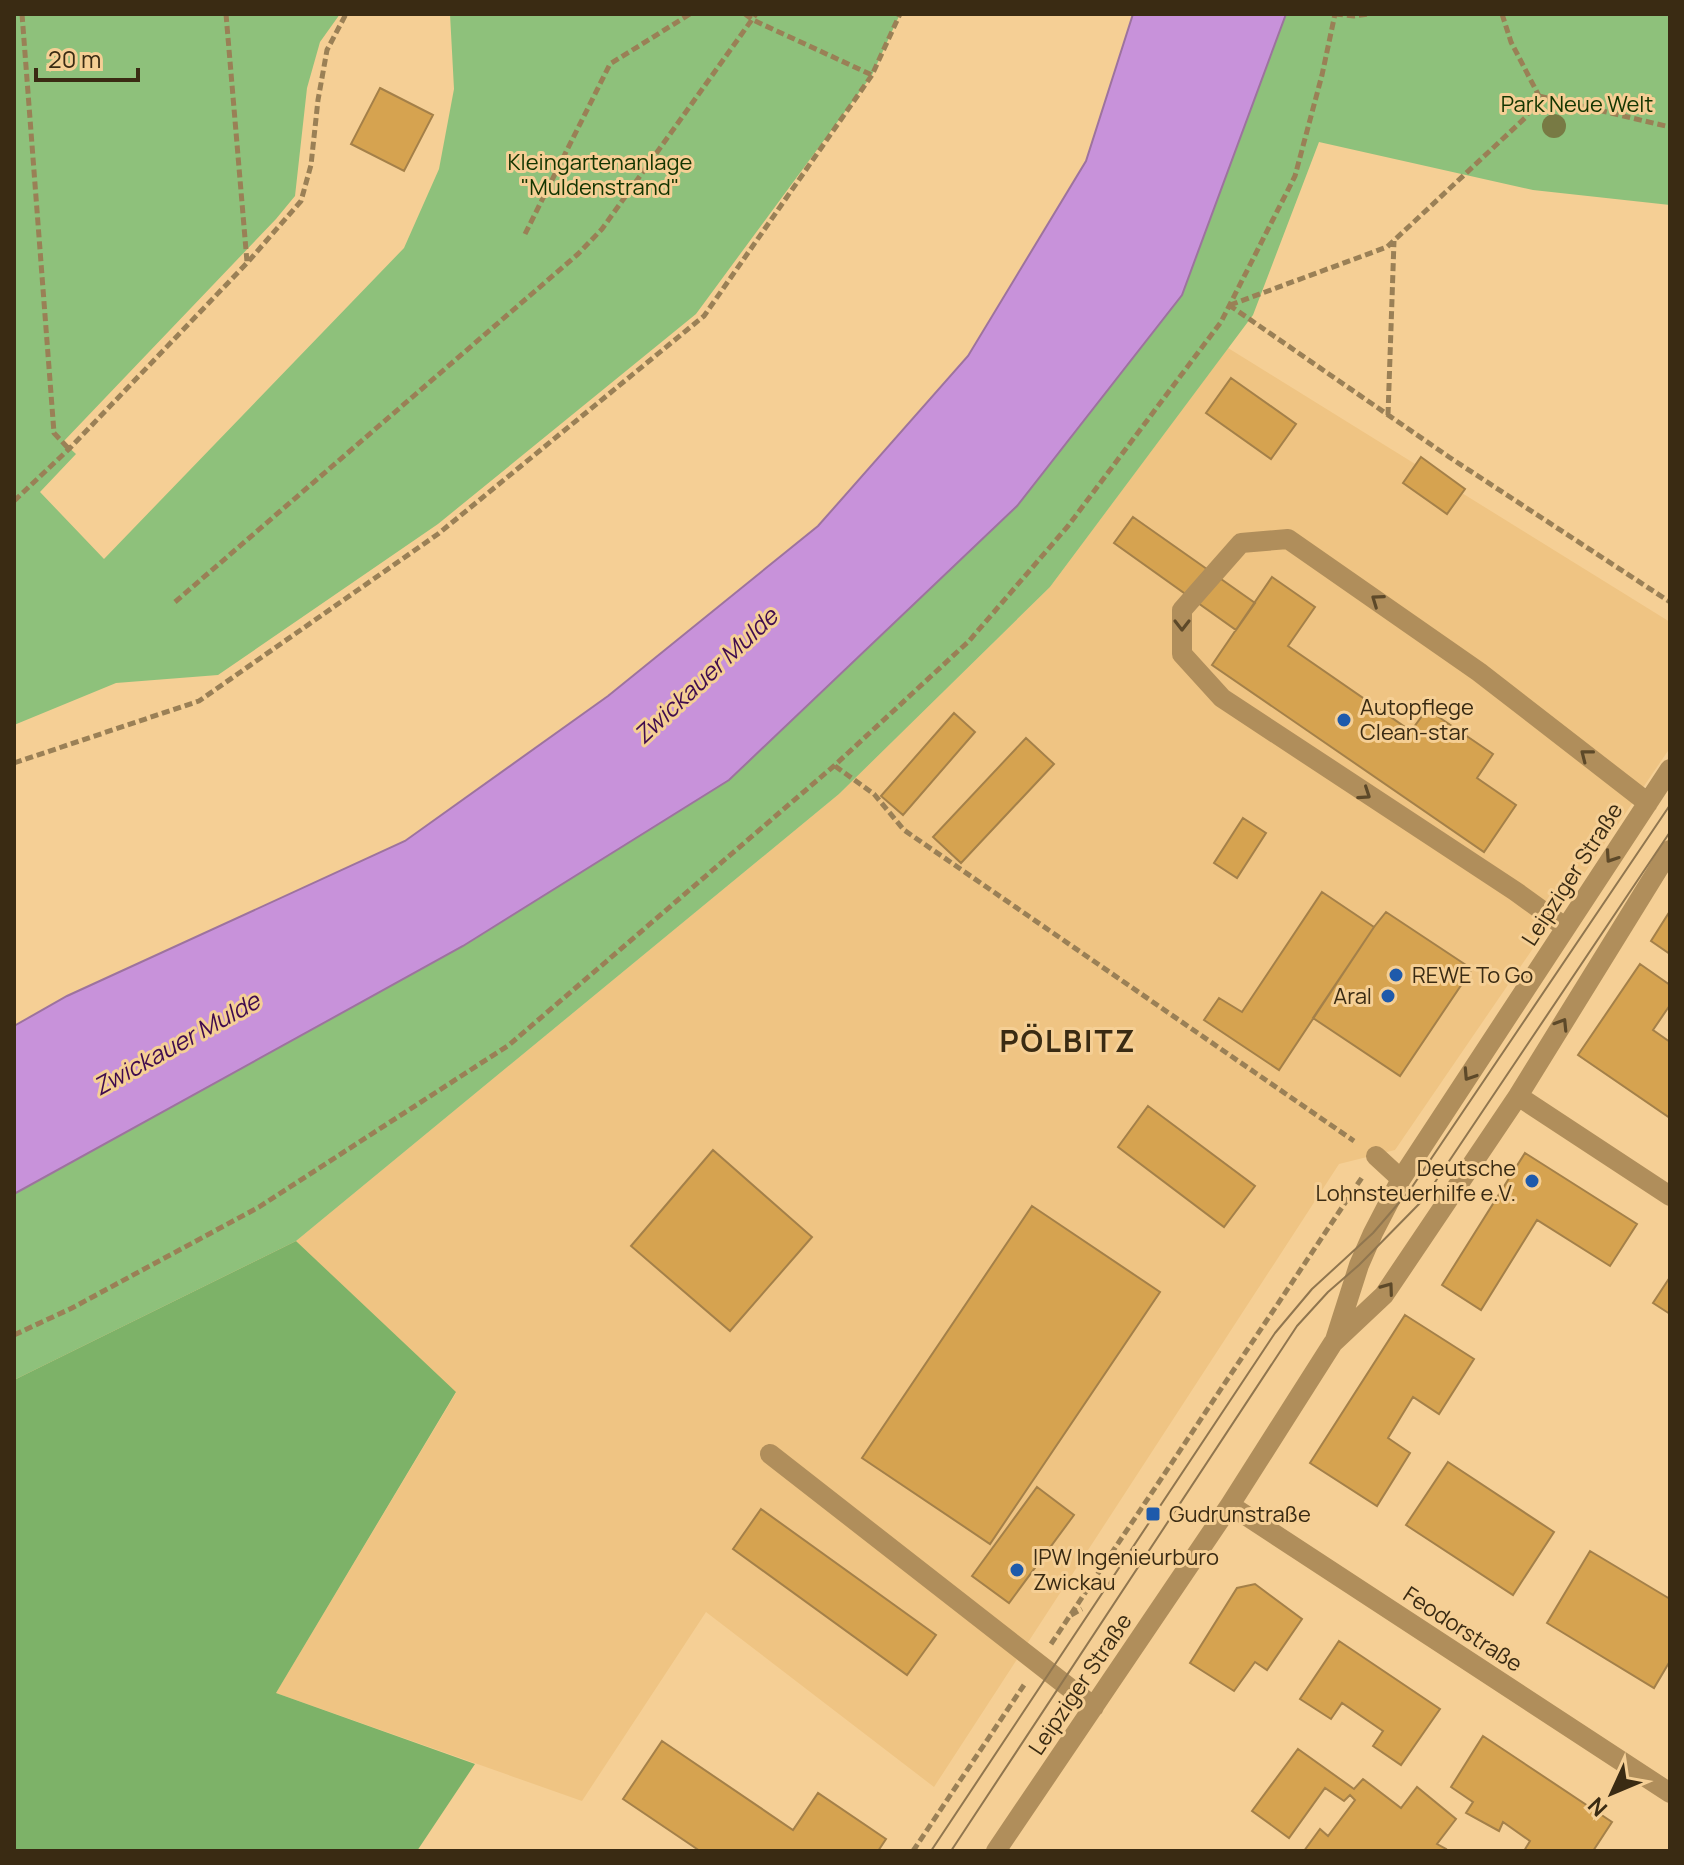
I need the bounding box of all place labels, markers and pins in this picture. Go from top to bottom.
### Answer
place label: Autopflege Clean-star [1360,692,1474,747]
marker: Autopflege Clean-star [1335,711,1353,729]
place label: REWE To Go [1412,960,1533,990]
marker: REWE To Go [1387,966,1405,984]
place label: Aral [1333,981,1372,1011]
marker: Aral [1379,987,1397,1005]
place label: Deutsche Lohnsteuerhilfe e.V. [1315,1153,1516,1208]
marker: Deutsche Lohnsteuerhilfe e.V. [1523,1172,1541,1190]
place label: Gudrunstraße [1169,1499,1311,1529]
marker: Gudrunstraße [1144,1505,1162,1523]
place label: IPW Ingenieurburo Zwickau [1033,1542,1219,1597]
marker: IPW Ingenieurburo Zwickau [1008,1561,1026,1579]

